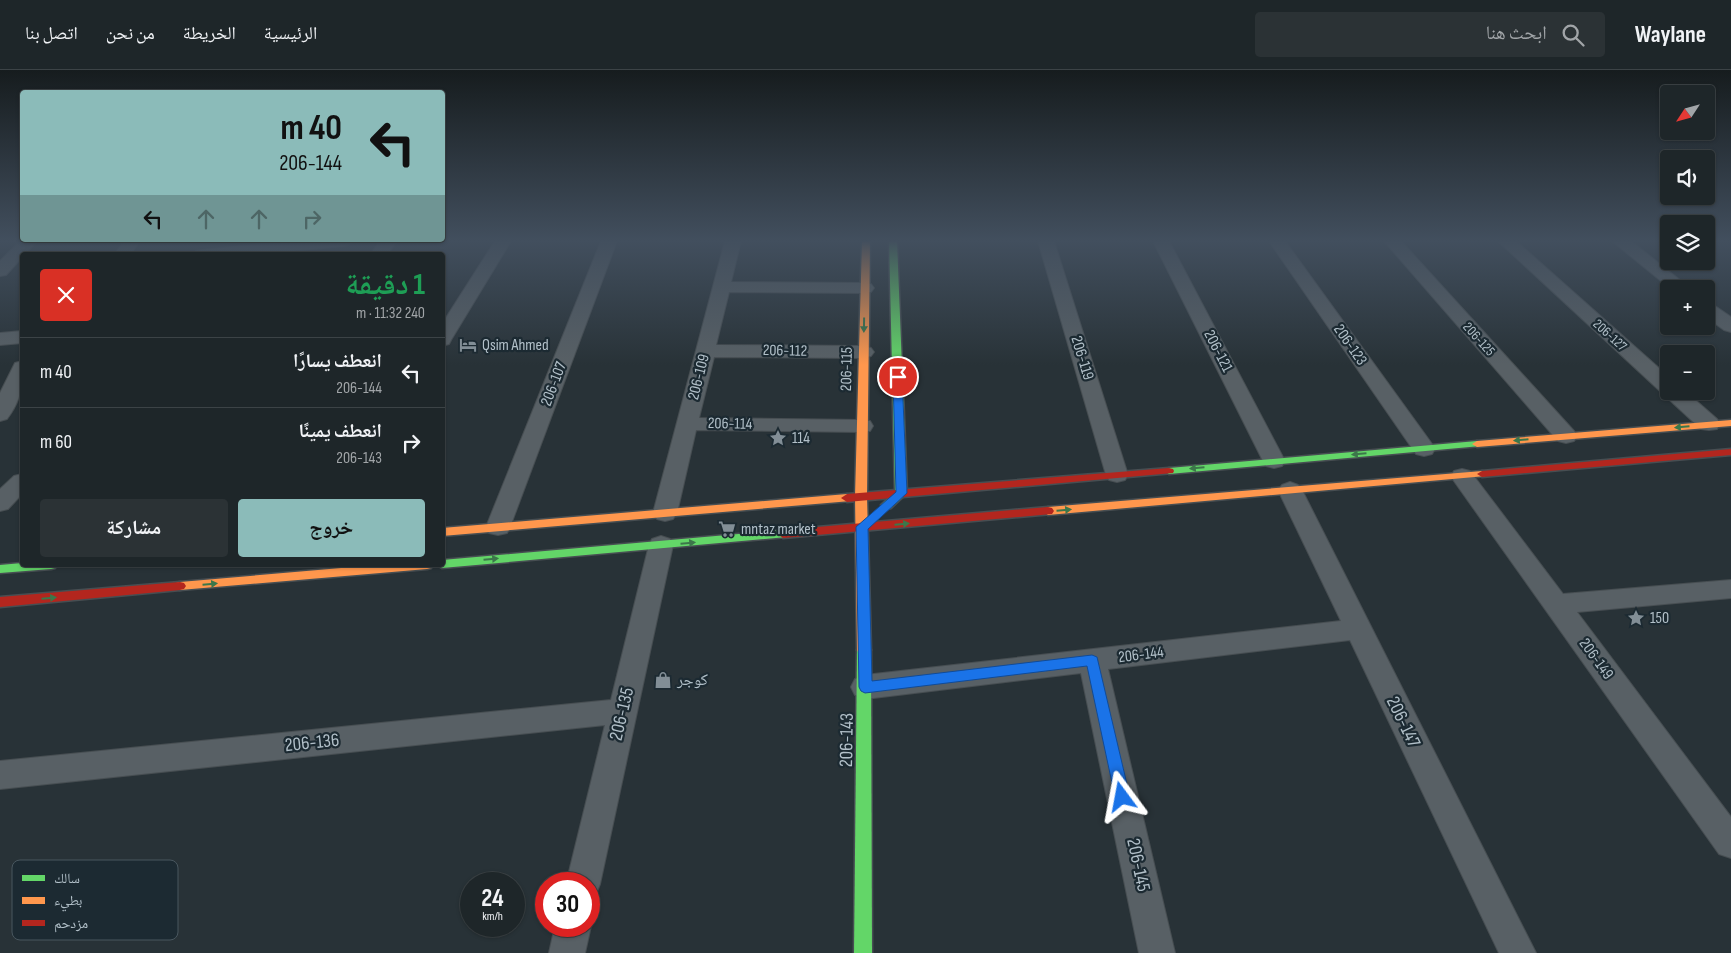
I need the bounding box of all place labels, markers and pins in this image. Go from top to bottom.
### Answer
hotel icon: Qsim Ahmed [458,335,478,355]
place label: Qsim Ahmed [482,336,549,355]
pin [877,356,919,398]
place icon: 114 [768,428,788,448]
place label: 114 [792,429,810,448]
supermarket icon: mntaz market [717,519,737,539]
place label: mntaz market [741,520,816,539]
place icon: 150 [1626,608,1646,628]
place label: 150 [1650,609,1669,628]
shop icon: كوجر [653,670,673,690]
place label: كوجر [676,671,708,690]

